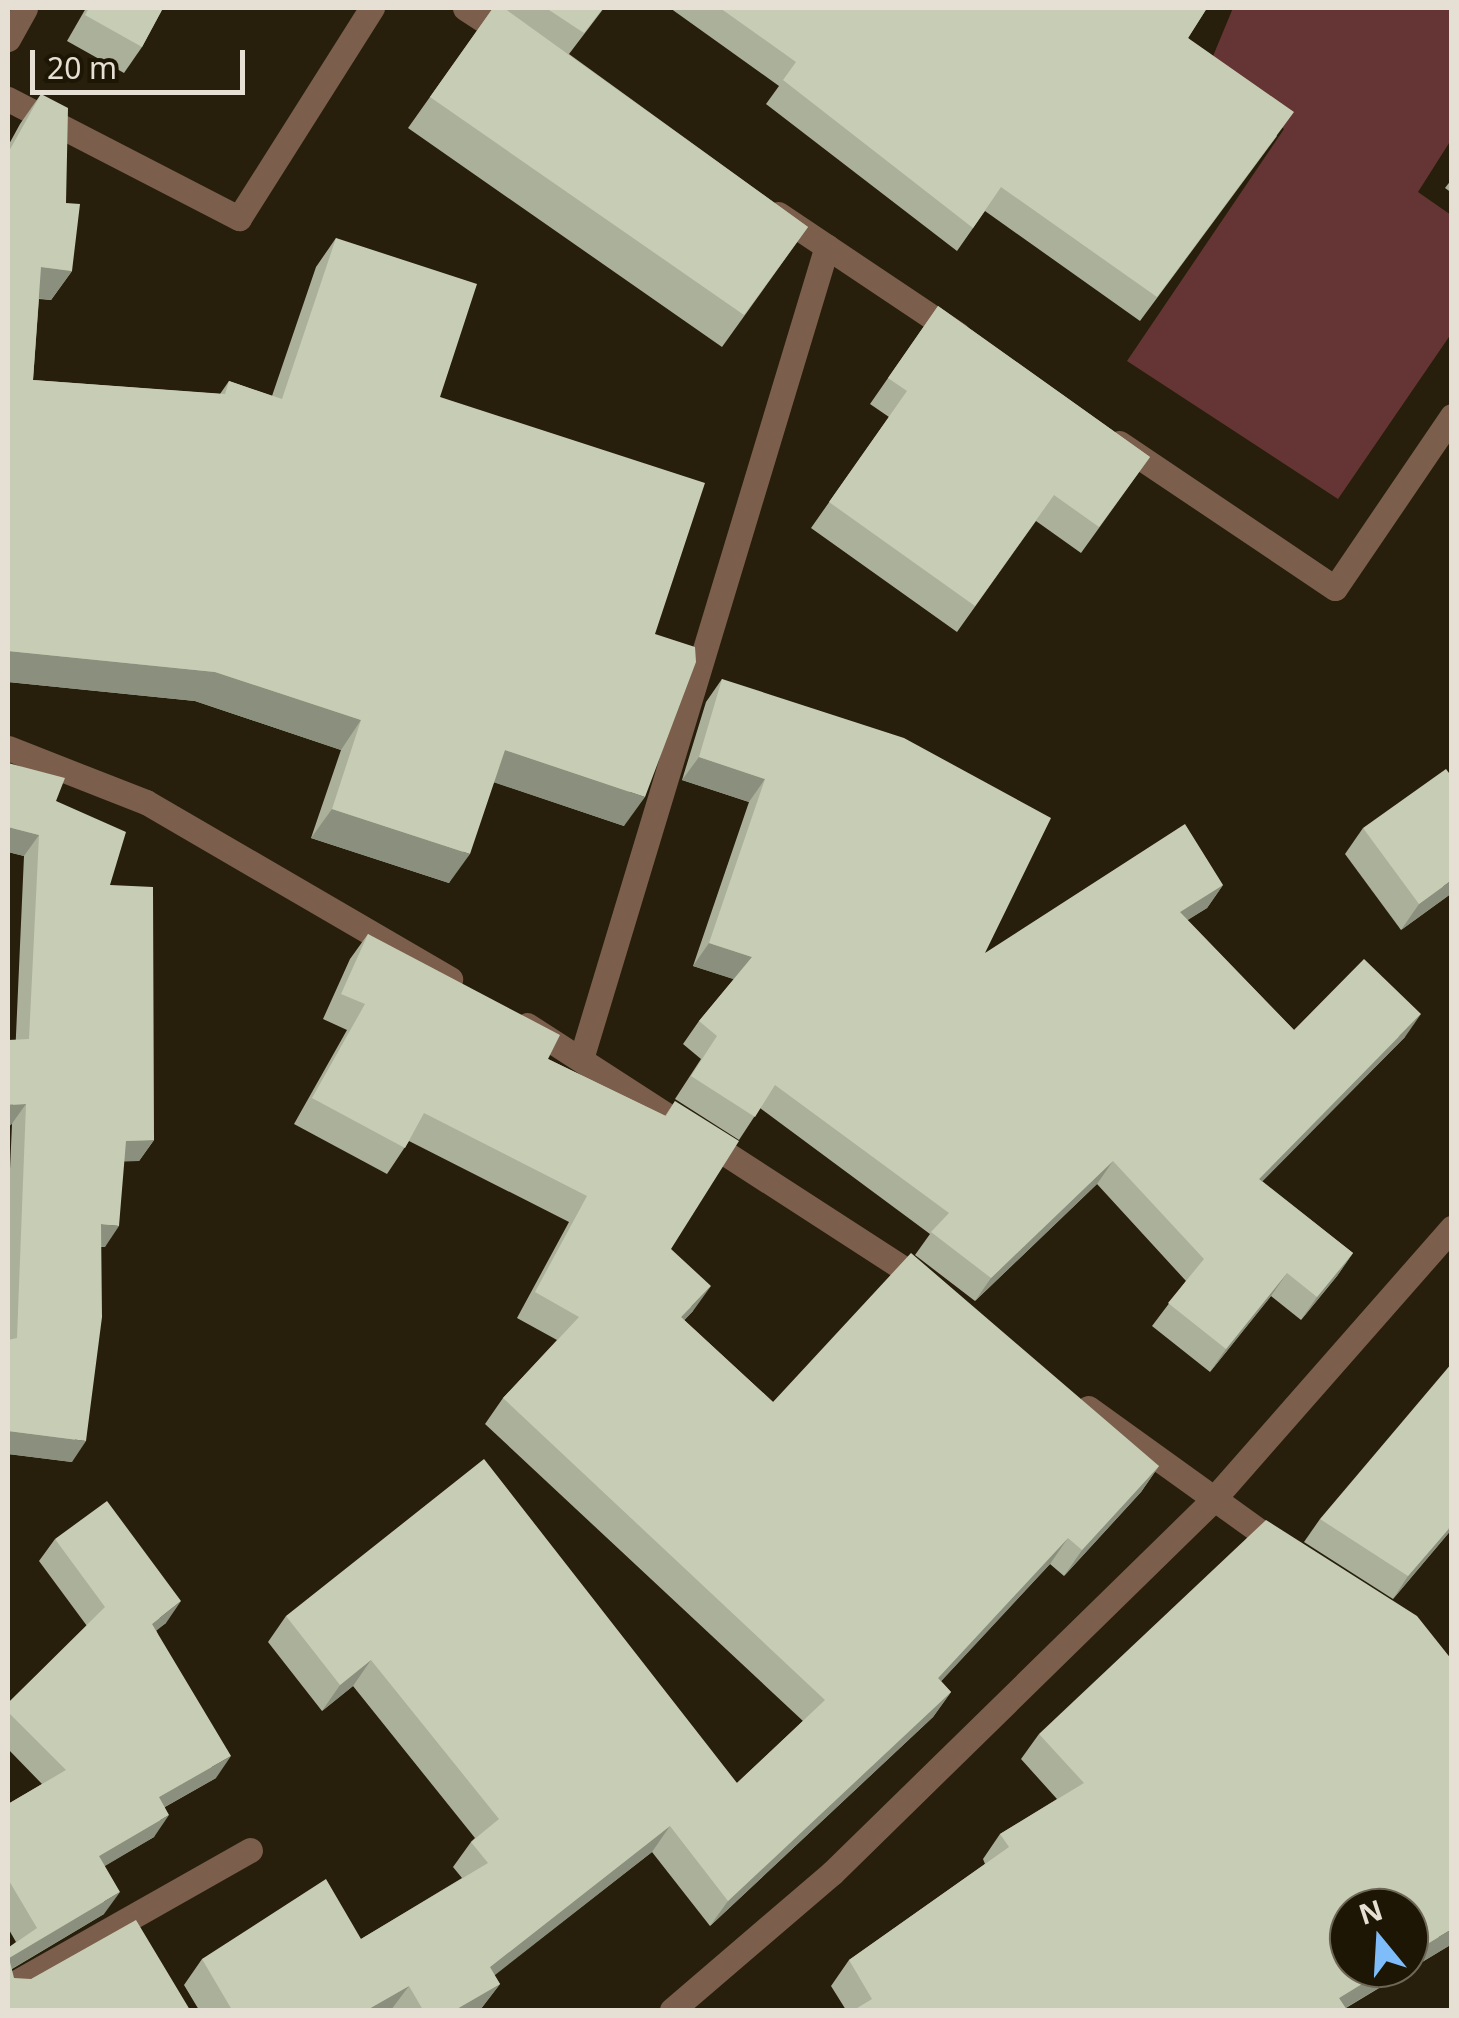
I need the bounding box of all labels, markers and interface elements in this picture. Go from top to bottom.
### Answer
scale bar [35,30,250,92]
text: 20 m [47,47,117,88]
north arrow [1329,1888,1429,1988]
text: N [1354,1890,1387,1933]

